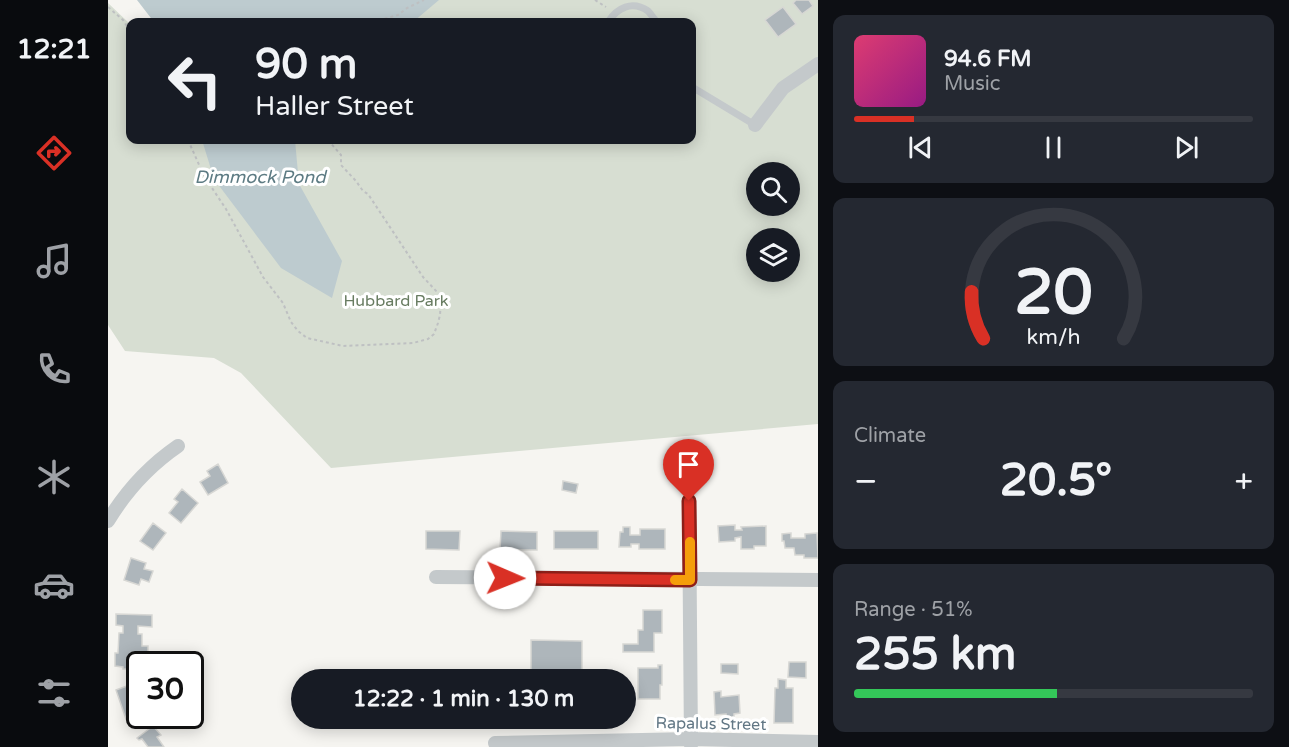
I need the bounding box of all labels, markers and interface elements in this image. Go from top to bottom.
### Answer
text: 12:21 [17,33,91,66]
text: 90 m [255,39,357,90]
icon: left [156,42,234,120]
text: 94.6 FM [944,46,1032,72]
text: Music [944,72,1000,96]
text: Haller Street [255,90,414,123]
icon: previous [904,131,937,164]
icon: pause [1037,131,1070,164]
icon: next [1170,131,1203,164]
icon: directions [33,132,75,174]
map controls [746,162,800,282]
button: search [746,162,800,216]
water label: Dimmock Pond [194,166,328,188]
button: layers [746,228,800,282]
icon: music [33,240,75,282]
text: 20 [1014,256,1093,331]
park label: Hubbard Park [343,291,449,311]
text: km/h [1027,324,1080,350]
icon: phone [33,348,75,390]
text: Climate [854,424,926,448]
pin [663,439,714,501]
icon: arrive [672,448,705,481]
text: 20.5° [1000,454,1112,508]
icon: climate [33,456,75,498]
text: − [854,462,878,501]
text: + [1234,462,1253,501]
position arrow [473,546,537,610]
icon: car [33,564,75,606]
text: Range · 51% [854,598,973,622]
text: 255 km [854,628,1016,682]
speed limit sign: 30 [126,651,204,729]
icon: filters [33,672,75,714]
text: 12:22 · 1 min · 130 m [353,686,574,712]
street label: Rapalus Street [655,713,767,735]

